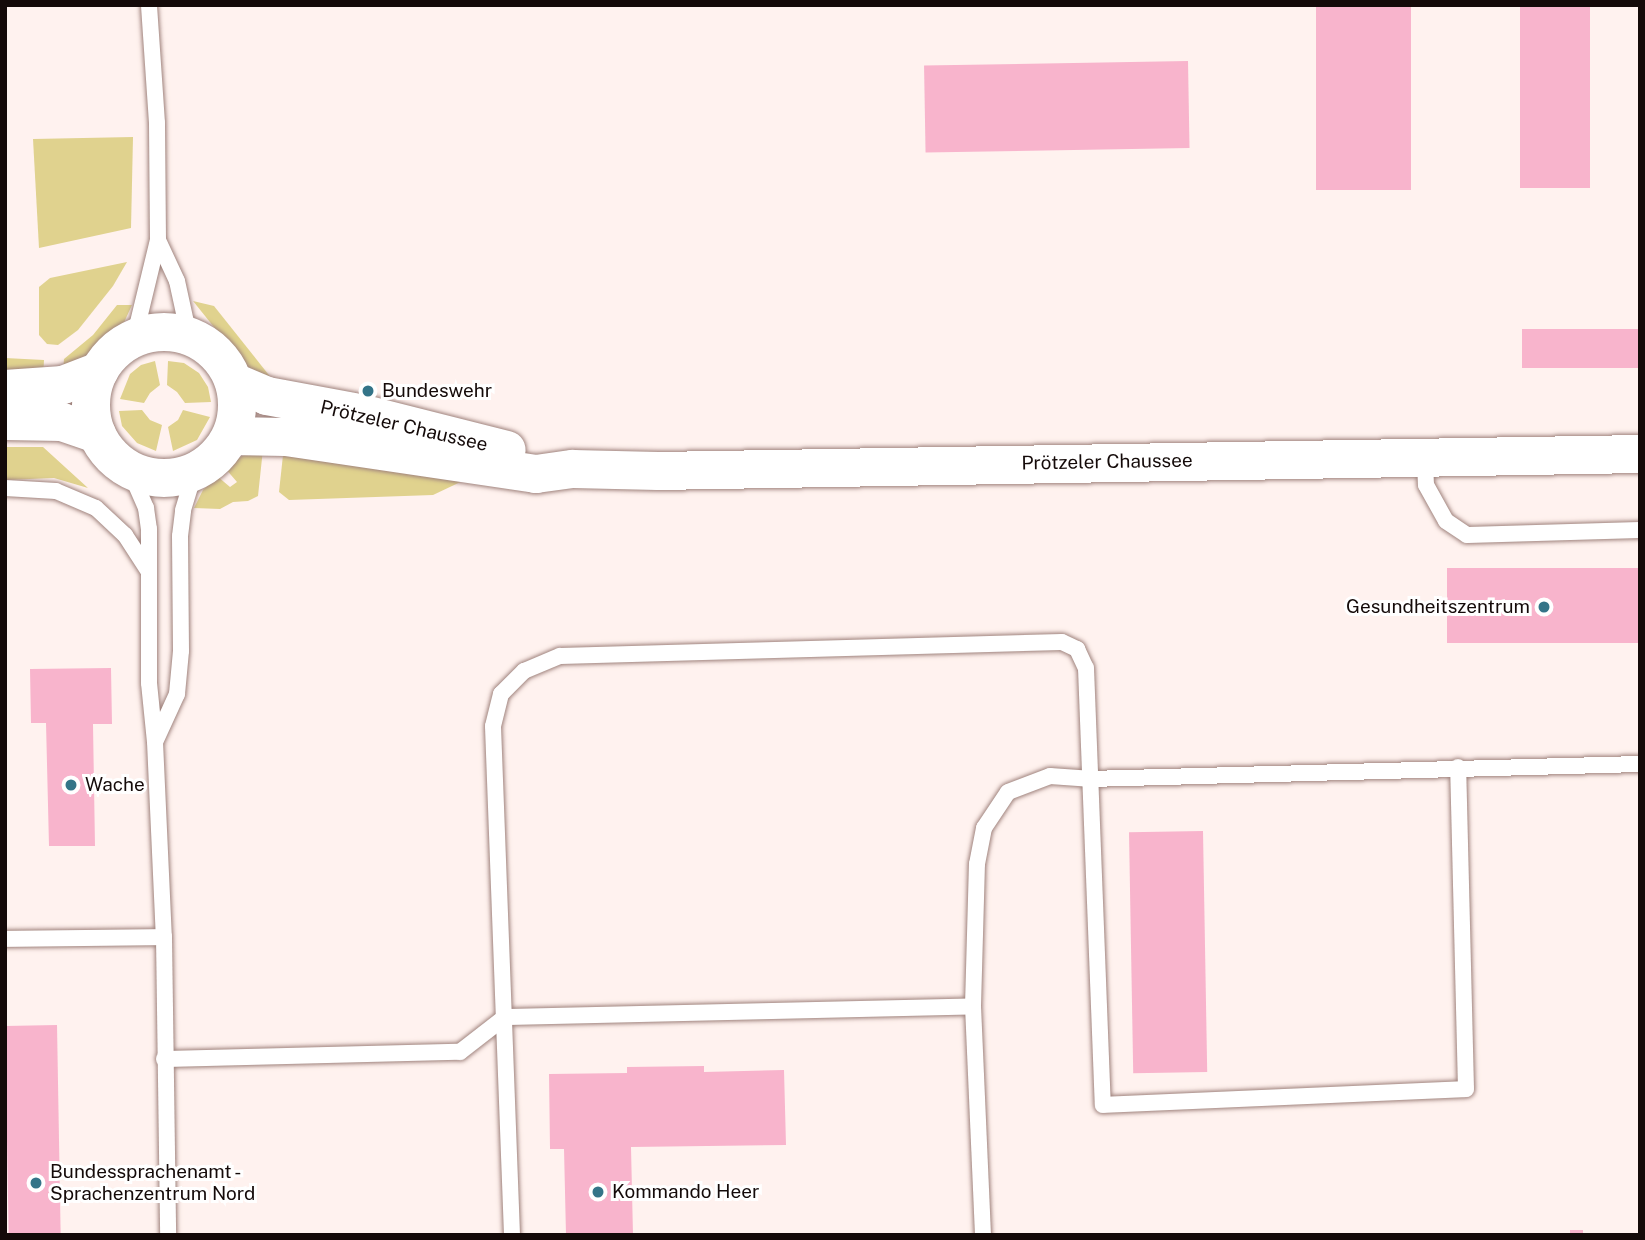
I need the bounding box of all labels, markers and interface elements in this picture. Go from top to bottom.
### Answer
place label: Bundeswehr [382,380,492,402]
marker: Bundeswehr [360,383,376,399]
street label: Prötzeler Chaussee [318,396,490,456]
street label: Prötzeler Chaussee [1021,449,1193,475]
place label: Gesundheitszentrum [1346,596,1530,618]
marker: Gesundheitszentrum [1536,599,1552,615]
place label: Wache [85,774,145,796]
marker: Wache [63,777,79,793]
place label: Bundessprachenamt - Sprachenzentrum Nord [50,1161,255,1205]
marker: Bundessprachenamt - Sprachenzentrum Nord [28,1175,44,1191]
place label: Kommando Heer [612,1181,760,1203]
marker: Kommando Heer [590,1184,606,1200]

